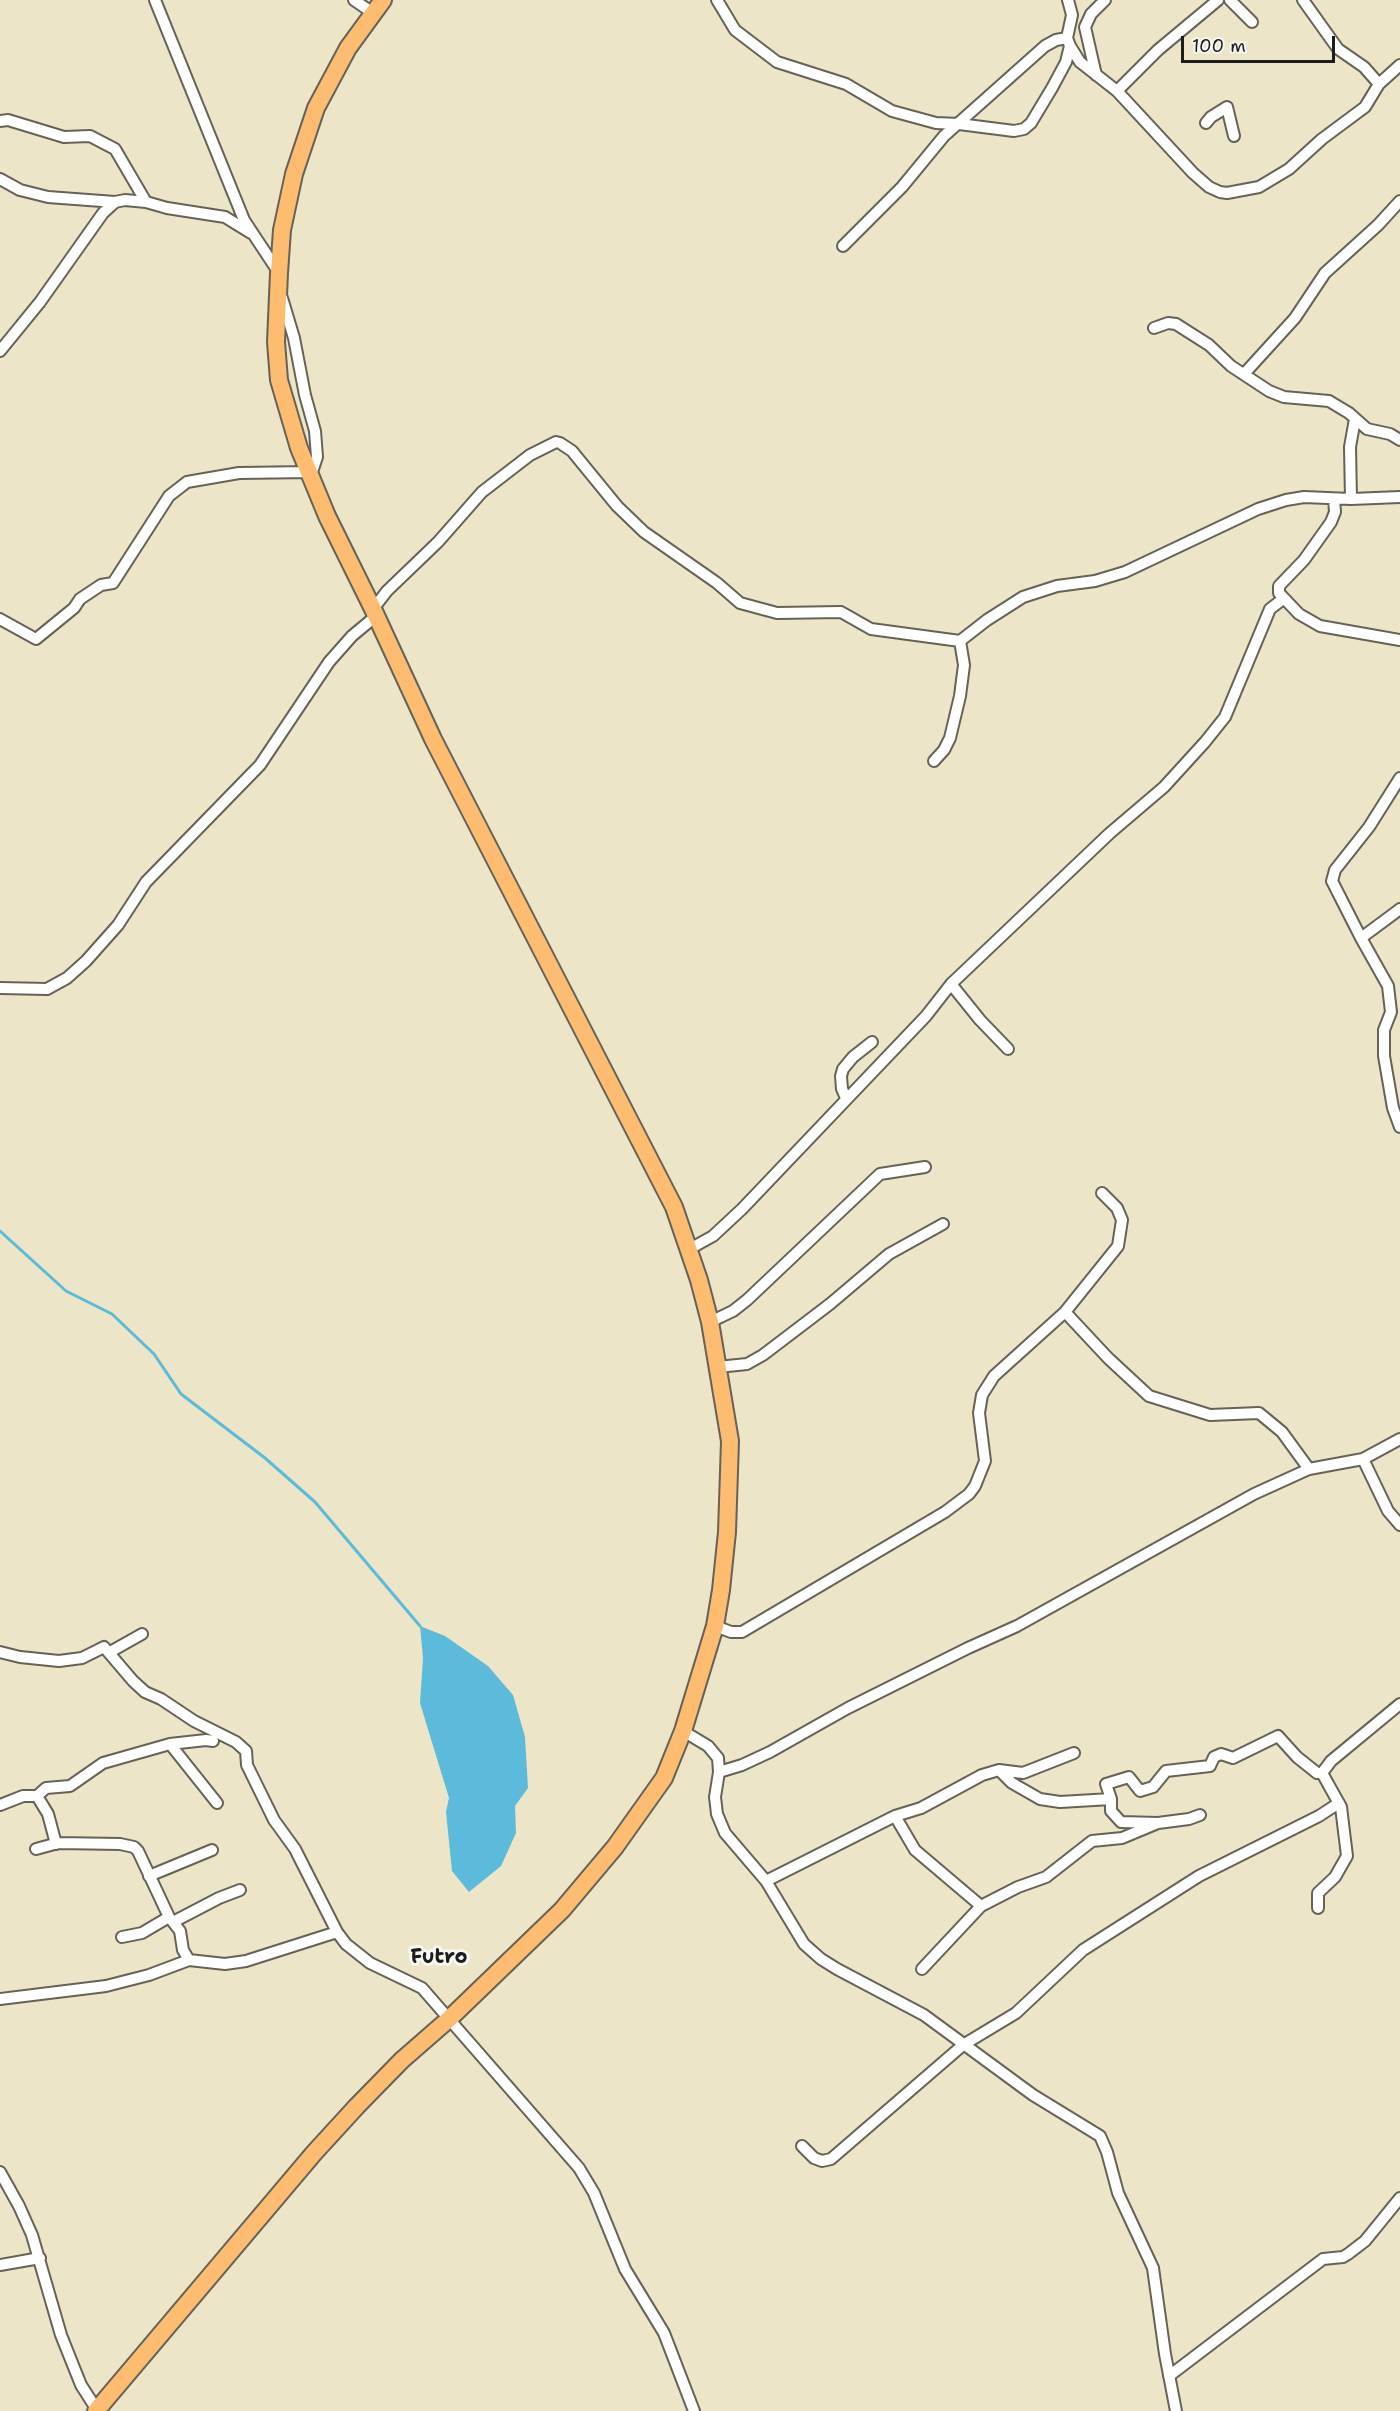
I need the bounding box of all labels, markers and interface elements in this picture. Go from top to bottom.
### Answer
scale bar [1184,24,1338,62]
text: 100 m [1192,34,1246,58]
district label: Futro [411,1946,467,1970]

